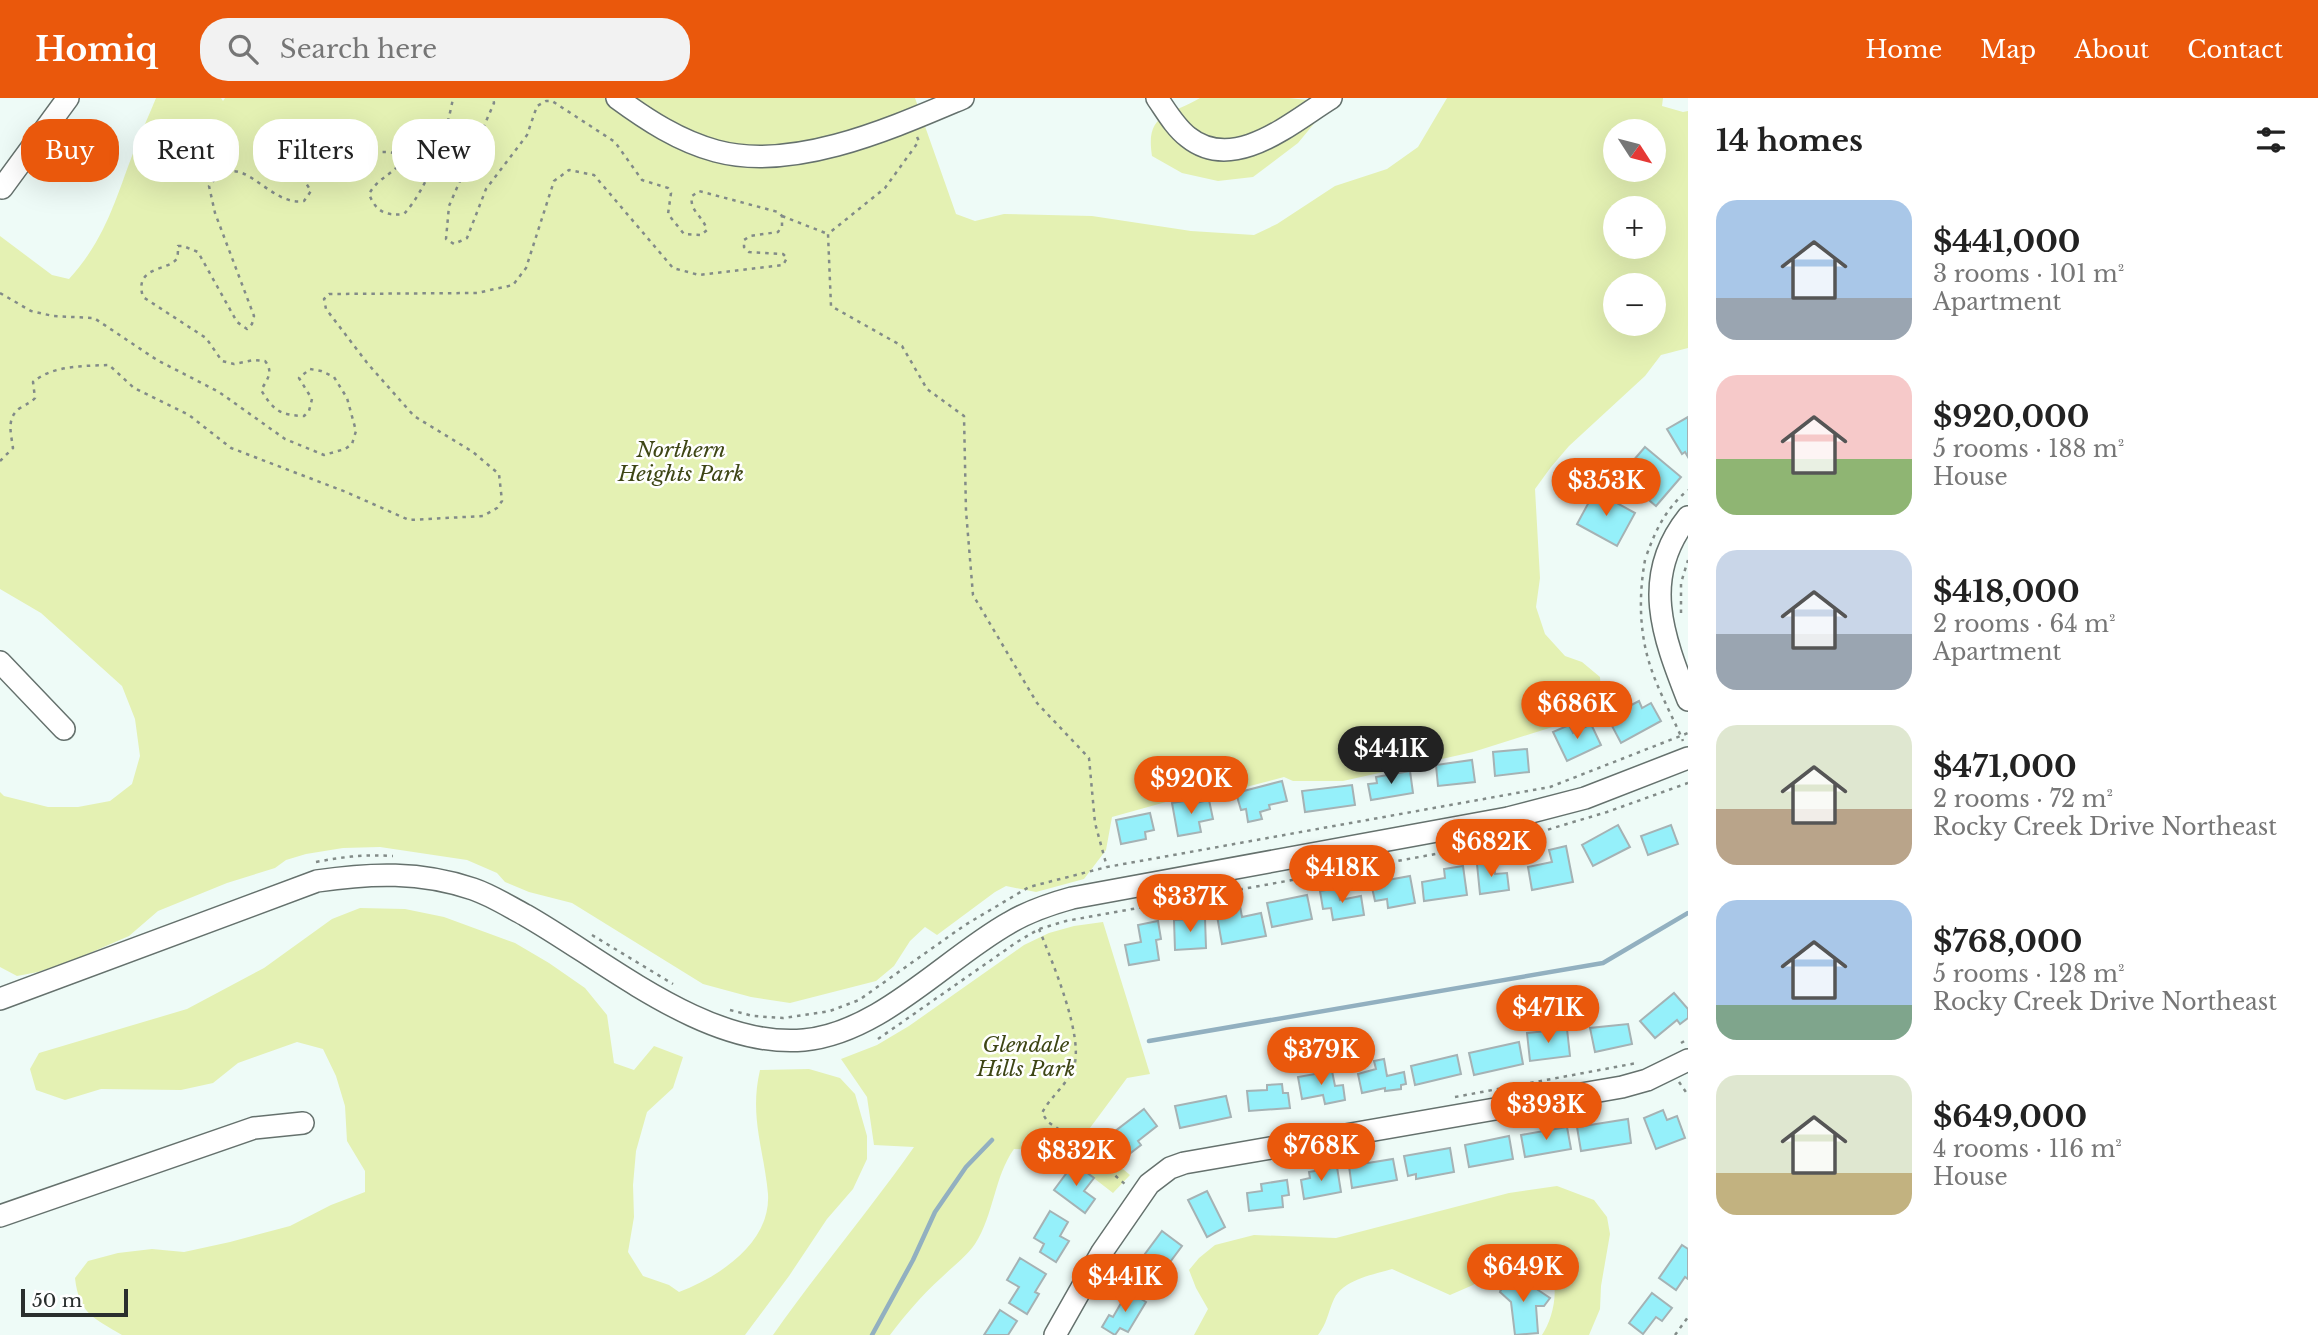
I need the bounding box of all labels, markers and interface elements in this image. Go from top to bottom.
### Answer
search box [200,18,690,81]
text: Homiq [35,29,158,70]
icon: search [224,30,262,68]
text: Search here [280,33,437,65]
text: Home [1866,35,1942,64]
text: Map [1980,35,2036,64]
text: About [2074,35,2149,64]
text: Contact [2187,35,2283,64]
chip: Buy [21,119,119,182]
chip: Rent [133,119,239,182]
chip: Filters [253,119,378,182]
chip: New [392,119,495,182]
north arrow [1603,119,1666,182]
map controls [1603,119,1666,336]
icon: filters [2252,121,2290,159]
text: 14 homes [1716,122,1863,159]
button: + [1603,196,1666,259]
text: $441,000 [1933,223,2080,260]
icon: home [1772,228,1856,312]
text: 3 rooms · 101 m² [1933,260,2124,288]
button: − [1603,273,1666,336]
text: Apartment [1933,288,2061,316]
text: $920,000 [1933,398,2089,435]
icon: home [1772,403,1856,487]
text: 5 rooms · 188 m² [1933,435,2124,463]
park label: Northern Heights Park [617,437,744,487]
pin: $353K [1557,458,1655,518]
text: House [1933,463,2008,491]
text: $353K [1568,467,1644,495]
text: $418,000 [1933,573,2080,610]
icon: home [1772,578,1856,662]
text: 2 rooms · 64 m² [1933,610,2116,638]
text: Apartment [1933,638,2061,666]
pin: $686K [1528,682,1626,741]
text: $686K [1537,690,1617,718]
pin: $441K [1342,726,1440,786]
text: $441K [1354,735,1428,763]
text: $471,000 [1933,748,2077,785]
icon: home [1772,753,1856,837]
pin: $920K [1142,756,1240,816]
text: $920K [1150,765,1232,793]
text: 2 rooms · 72 m² [1933,785,2113,813]
text: Rocky Creek Drive Northeast [1933,813,2277,841]
pin: $682K [1442,820,1540,879]
text: $682K [1452,828,1530,856]
pin: $418K [1293,846,1391,905]
text: $418K [1305,854,1379,882]
pin: $337K [1141,874,1239,934]
text: $337K [1152,883,1228,911]
text: $768,000 [1933,923,2082,960]
icon: home [1772,928,1856,1012]
text: 5 rooms · 128 m² [1933,960,2125,988]
pin: $471K [1499,986,1597,1045]
text: Rocky Creek Drive Northeast [1933,988,2277,1016]
text: $471K [1512,994,1584,1022]
pin: $379K [1272,1028,1370,1087]
park label: Glendale Hills Park [976,1032,1075,1082]
text: $379K [1283,1036,1359,1064]
pin: $393K [1497,1082,1595,1142]
text: $393K [1507,1091,1585,1119]
text: $649,000 [1933,1098,2087,1135]
icon: home [1772,1103,1856,1187]
pin: $768K [1272,1124,1370,1183]
pin: $832K [1027,1128,1125,1188]
text: $768K [1283,1132,1359,1160]
text: 4 rooms · 116 m² [1933,1135,2122,1163]
text: $832K [1037,1137,1115,1165]
text: House [1933,1163,2008,1191]
pin: $649K [1474,1244,1572,1304]
text: $649K [1483,1253,1563,1281]
pin: $441K [1076,1254,1174,1314]
text: $441K [1088,1263,1162,1291]
scale bar [21,1286,128,1318]
text: 50 m [32,1289,82,1312]

